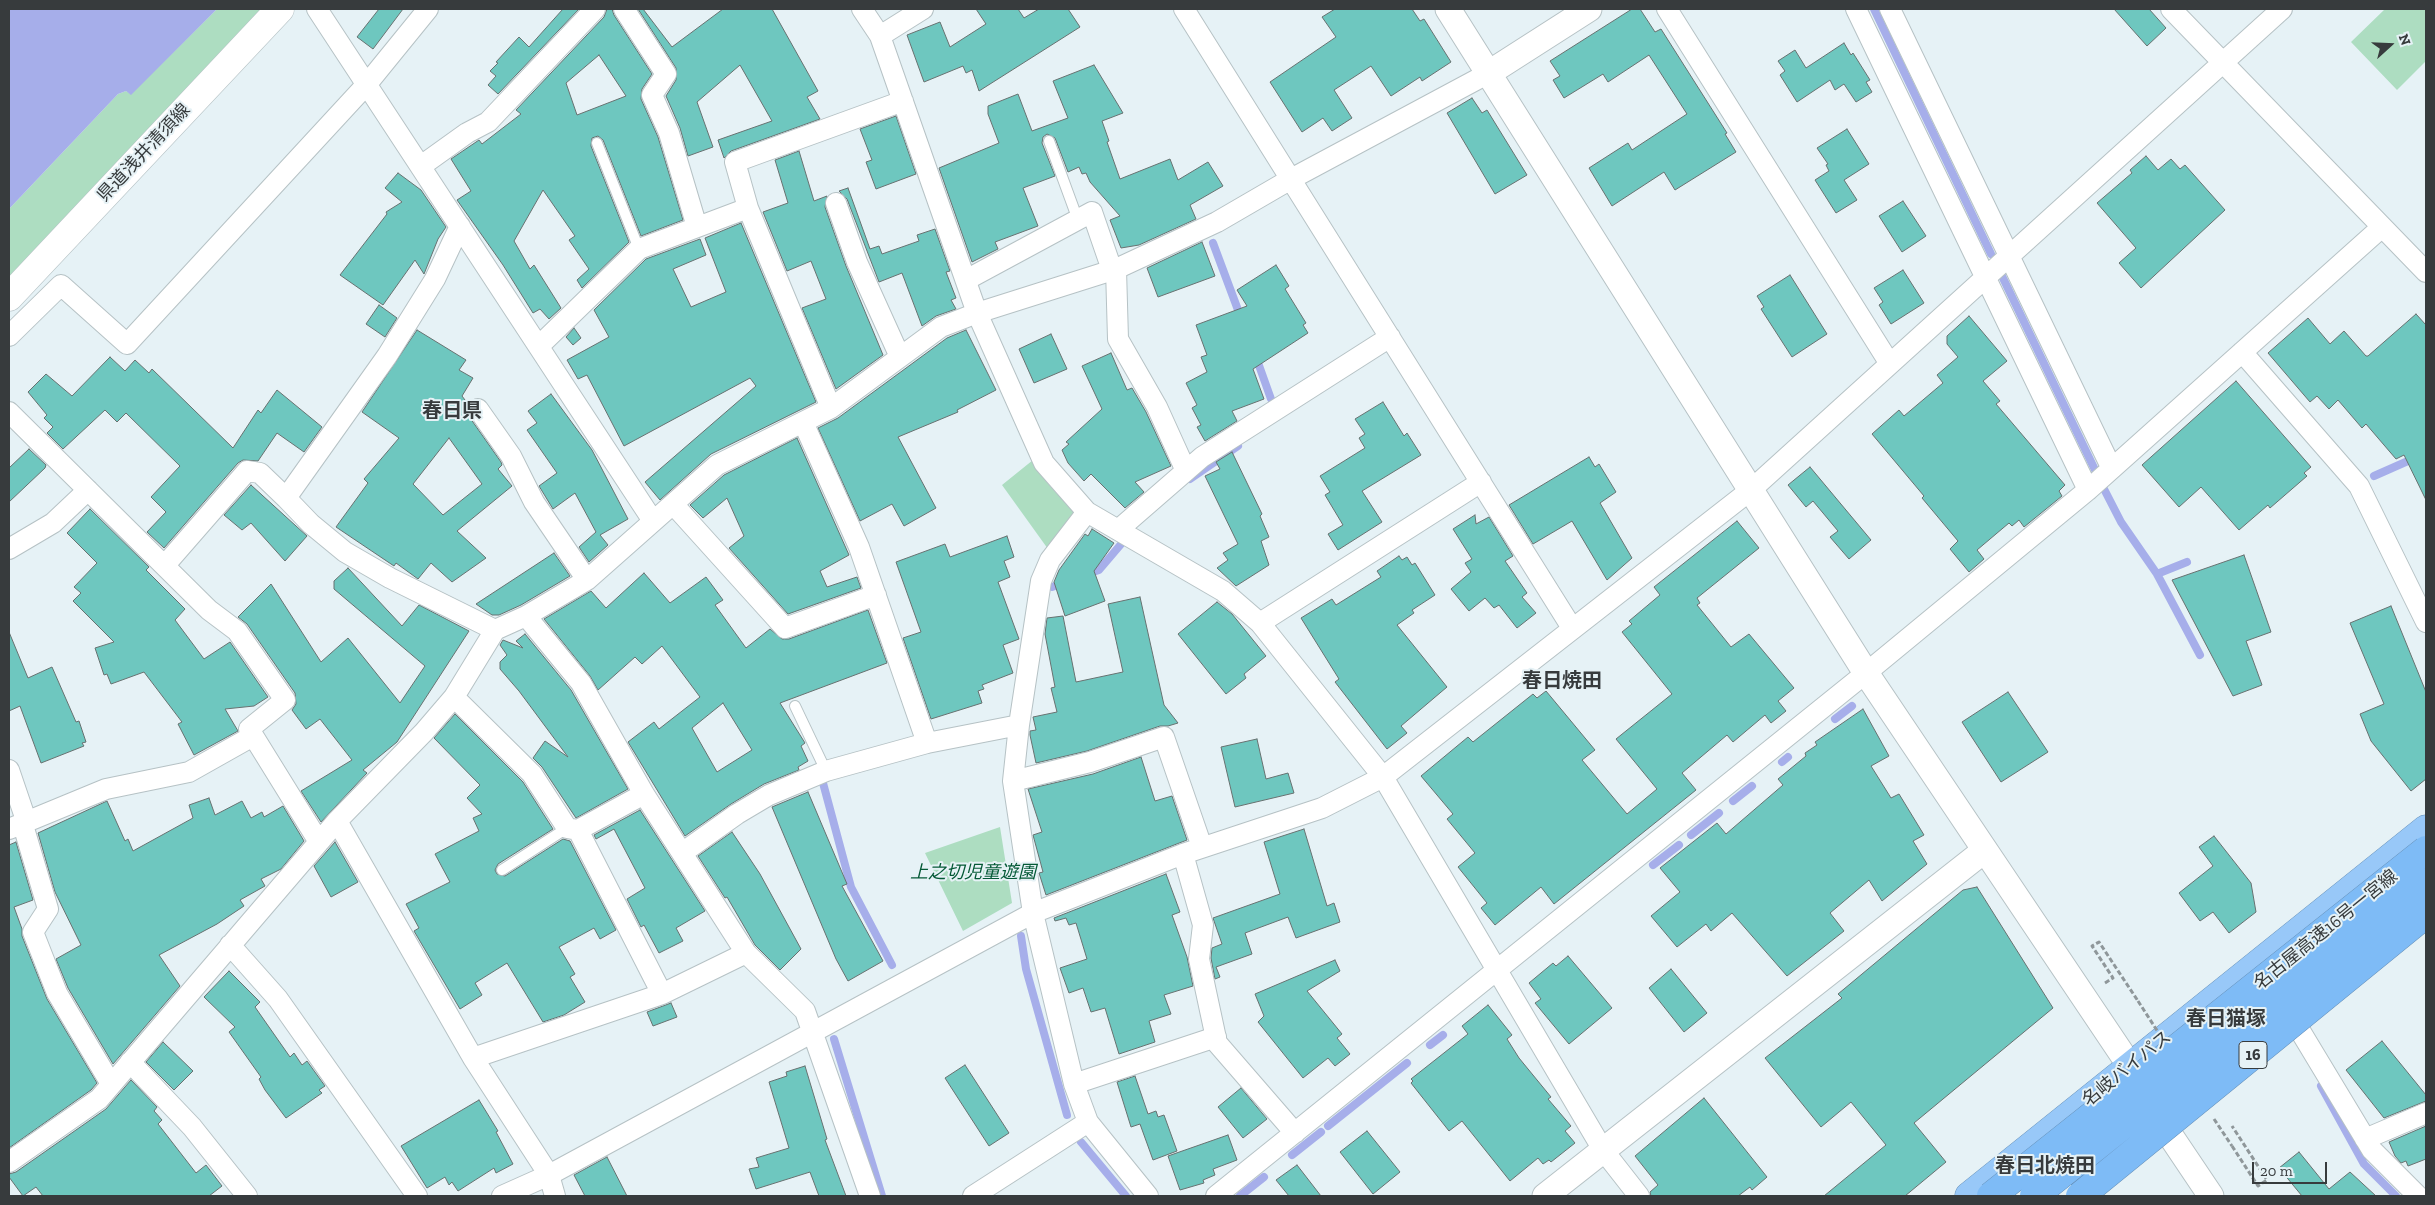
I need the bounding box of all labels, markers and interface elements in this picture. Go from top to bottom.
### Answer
north arrow [2365,20,2415,70]
text: N [2395,32,2414,48]
street label: 県道浅井清須線 [93,100,195,206]
district label: 春日県 [422,399,482,423]
district label: 春日焼田 [1522,669,1602,693]
park label: 上之切児童遊園 [910,862,1036,884]
street label: 名古屋高速16号一宮線 [2250,865,2402,995]
district label: 春日猫塚 [2186,1007,2266,1031]
street label: 名岐バイパス [2078,1027,2176,1111]
road number: 16 [2239,1042,2267,1068]
scale bar [2255,1152,2330,1184]
district label: 春日北焼田 [1995,1154,2095,1178]
text: 20 m [2260,1162,2293,1180]

